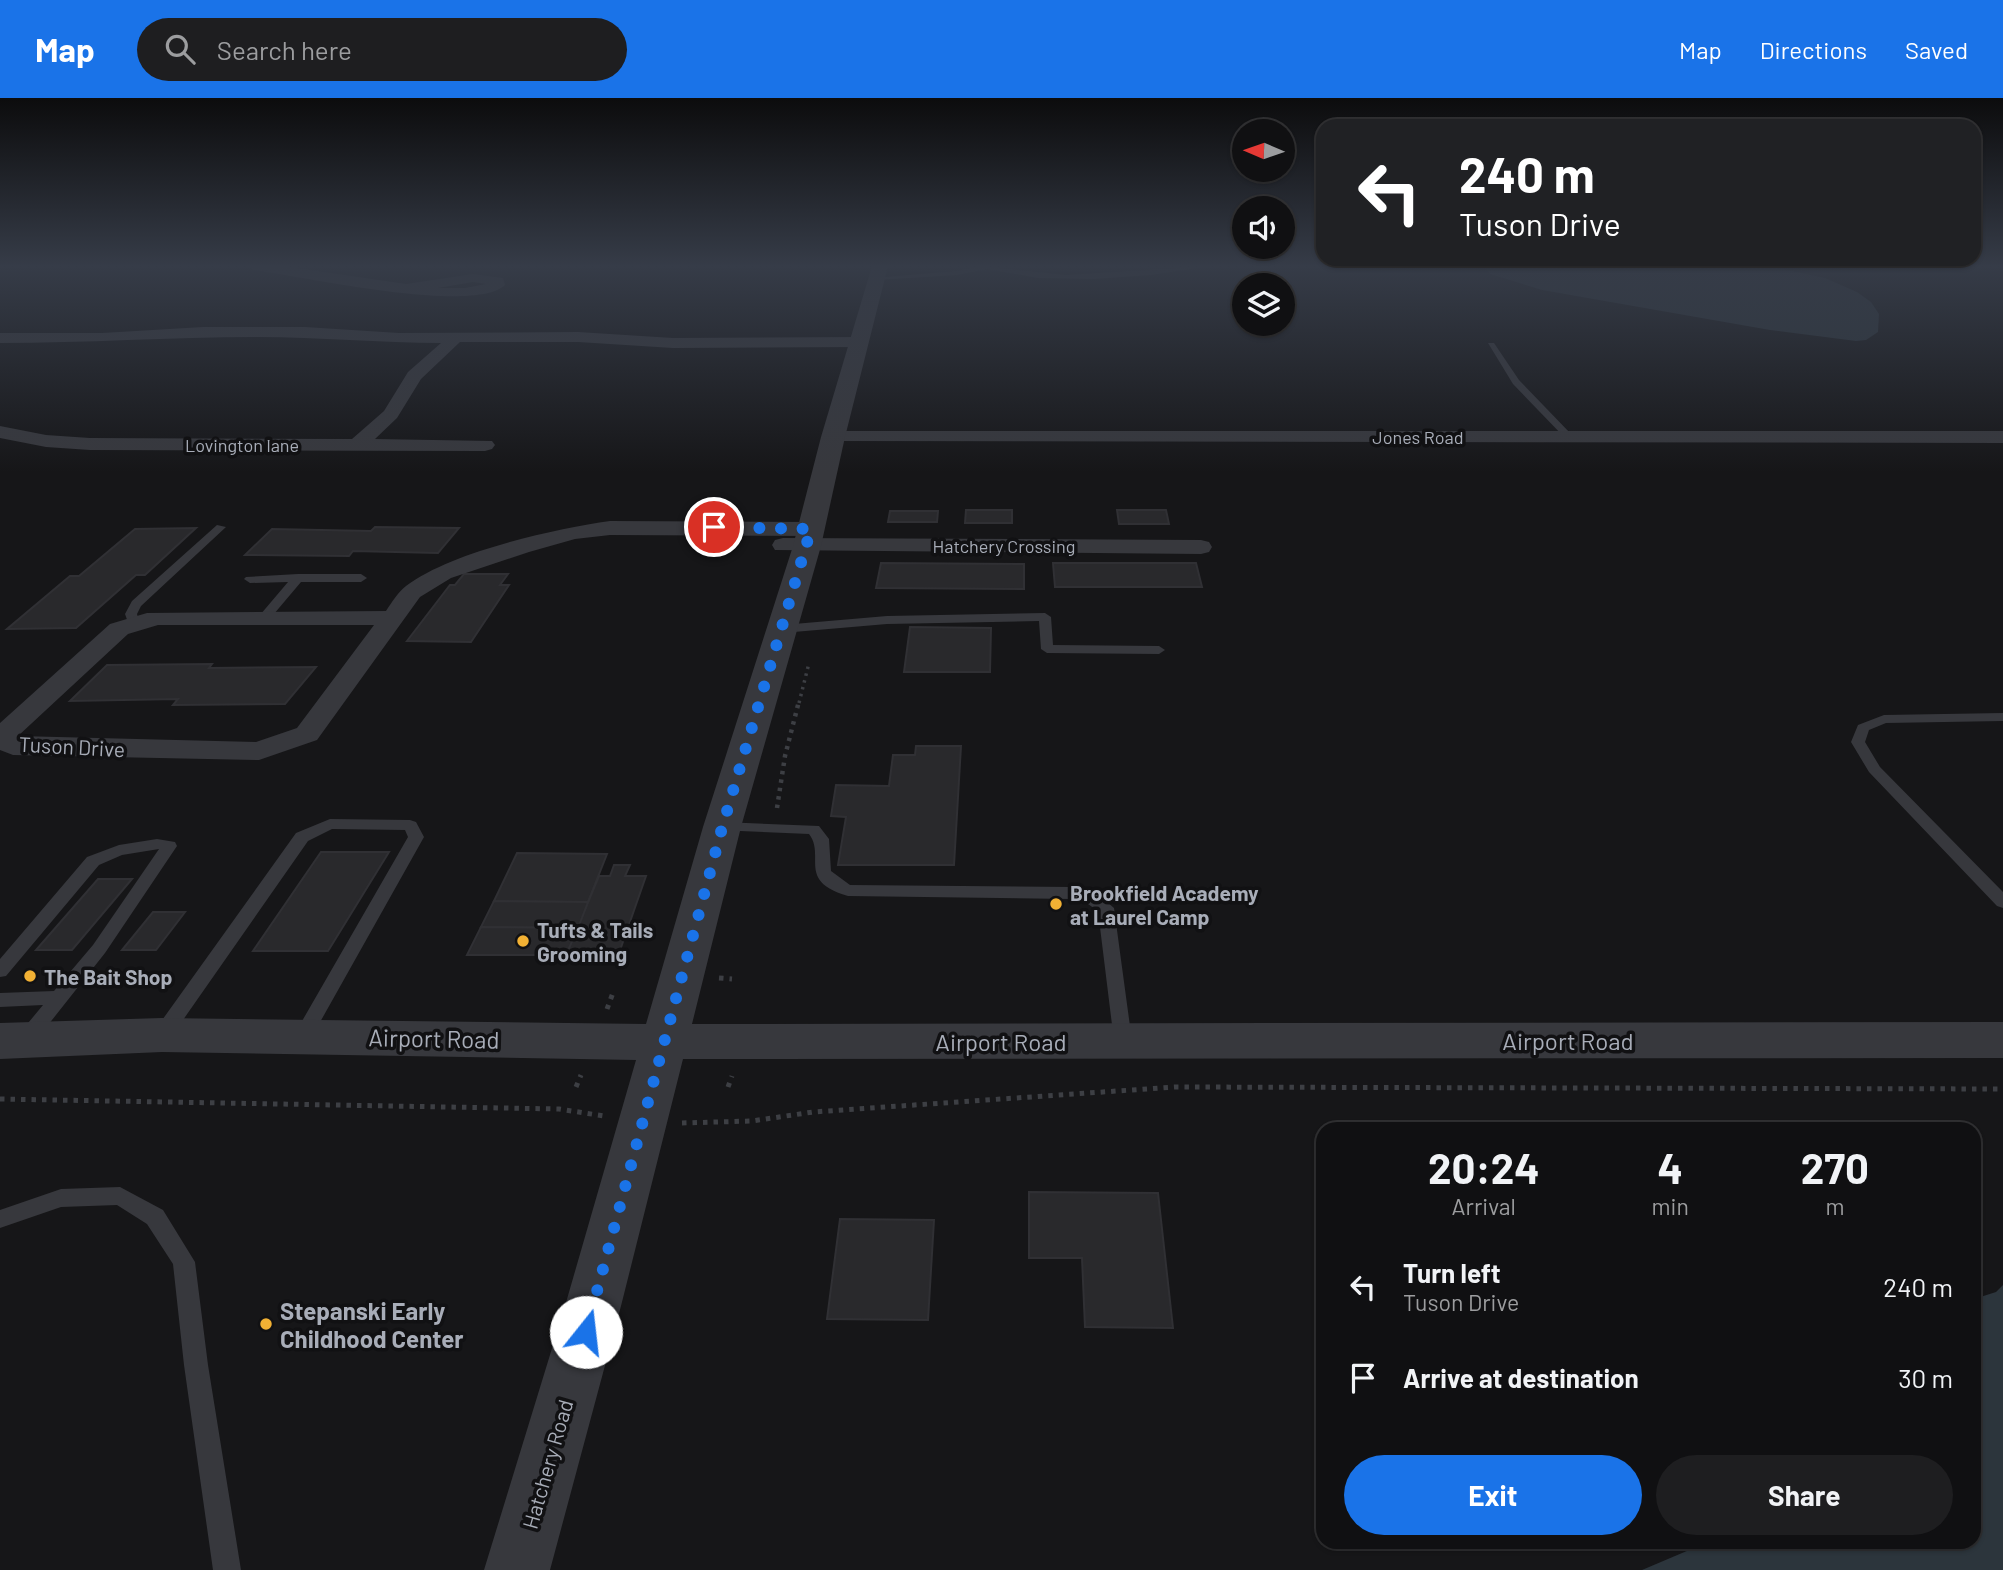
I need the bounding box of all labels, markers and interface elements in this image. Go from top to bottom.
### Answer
search box [137,18,627,81]
text: Map [35,29,95,69]
icon: search [161,30,199,68]
text: Search here [217,34,352,65]
text: Map [1679,35,1722,64]
text: Directions [1760,35,1867,64]
text: Saved [1905,35,1968,64]
north arrow [1232,119,1295,182]
map controls [1232,119,1295,336]
text: 240 m [1459,144,1595,203]
icon: left [1344,147,1435,238]
button: sound [1232,196,1295,259]
text: Tuson Drive [1459,204,1621,242]
button: layers [1232,273,1295,336]
street label: Jones Road [1372,426,1464,448]
street label: Lovington lane [185,434,299,456]
pin [684,497,744,557]
icon: arrive [695,508,733,546]
street label: Hatchery Crossing [933,535,1075,557]
street label: Tuson Drive [18,731,126,761]
place label: Brookfield Academy at Laurel Camp [1070,880,1259,929]
marker: Brookfield Academy at Laurel Camp [1048,896,1064,912]
place label: Tufts & Tails Grooming [537,917,653,966]
marker: Tufts & Tails Grooming [515,933,531,949]
place label: The Bait Shop [44,964,173,989]
marker: The Bait Shop [22,968,38,984]
street label: Airport Road [368,1022,500,1054]
street label: Airport Road [1502,1026,1634,1055]
street label: Airport Road [935,1027,1067,1056]
text: 20:24 [1428,1142,1540,1192]
text: 4 [1657,1142,1683,1192]
text: 270 [1801,1142,1869,1192]
text: Arrival [1452,1192,1516,1220]
text: min [1652,1192,1689,1220]
text: m [1825,1192,1844,1220]
text: Turn left [1403,1257,1501,1288]
icon: left [1344,1268,1382,1306]
text: 240 m [1883,1271,1953,1302]
text: Tuson Drive [1403,1288,1519,1316]
position arrow [549,1295,623,1369]
place label: Stepanski Early Childhood Center [280,1296,464,1353]
marker: Stepanski Early Childhood Center [258,1316,274,1332]
icon: arrive [1344,1359,1382,1397]
text: Arrive at destination [1403,1362,1639,1393]
text: 30 m [1898,1362,1953,1393]
street label: Hatchery Road [517,1396,577,1532]
button: Exit [1344,1455,1642,1535]
button: Share [1656,1455,1953,1535]

